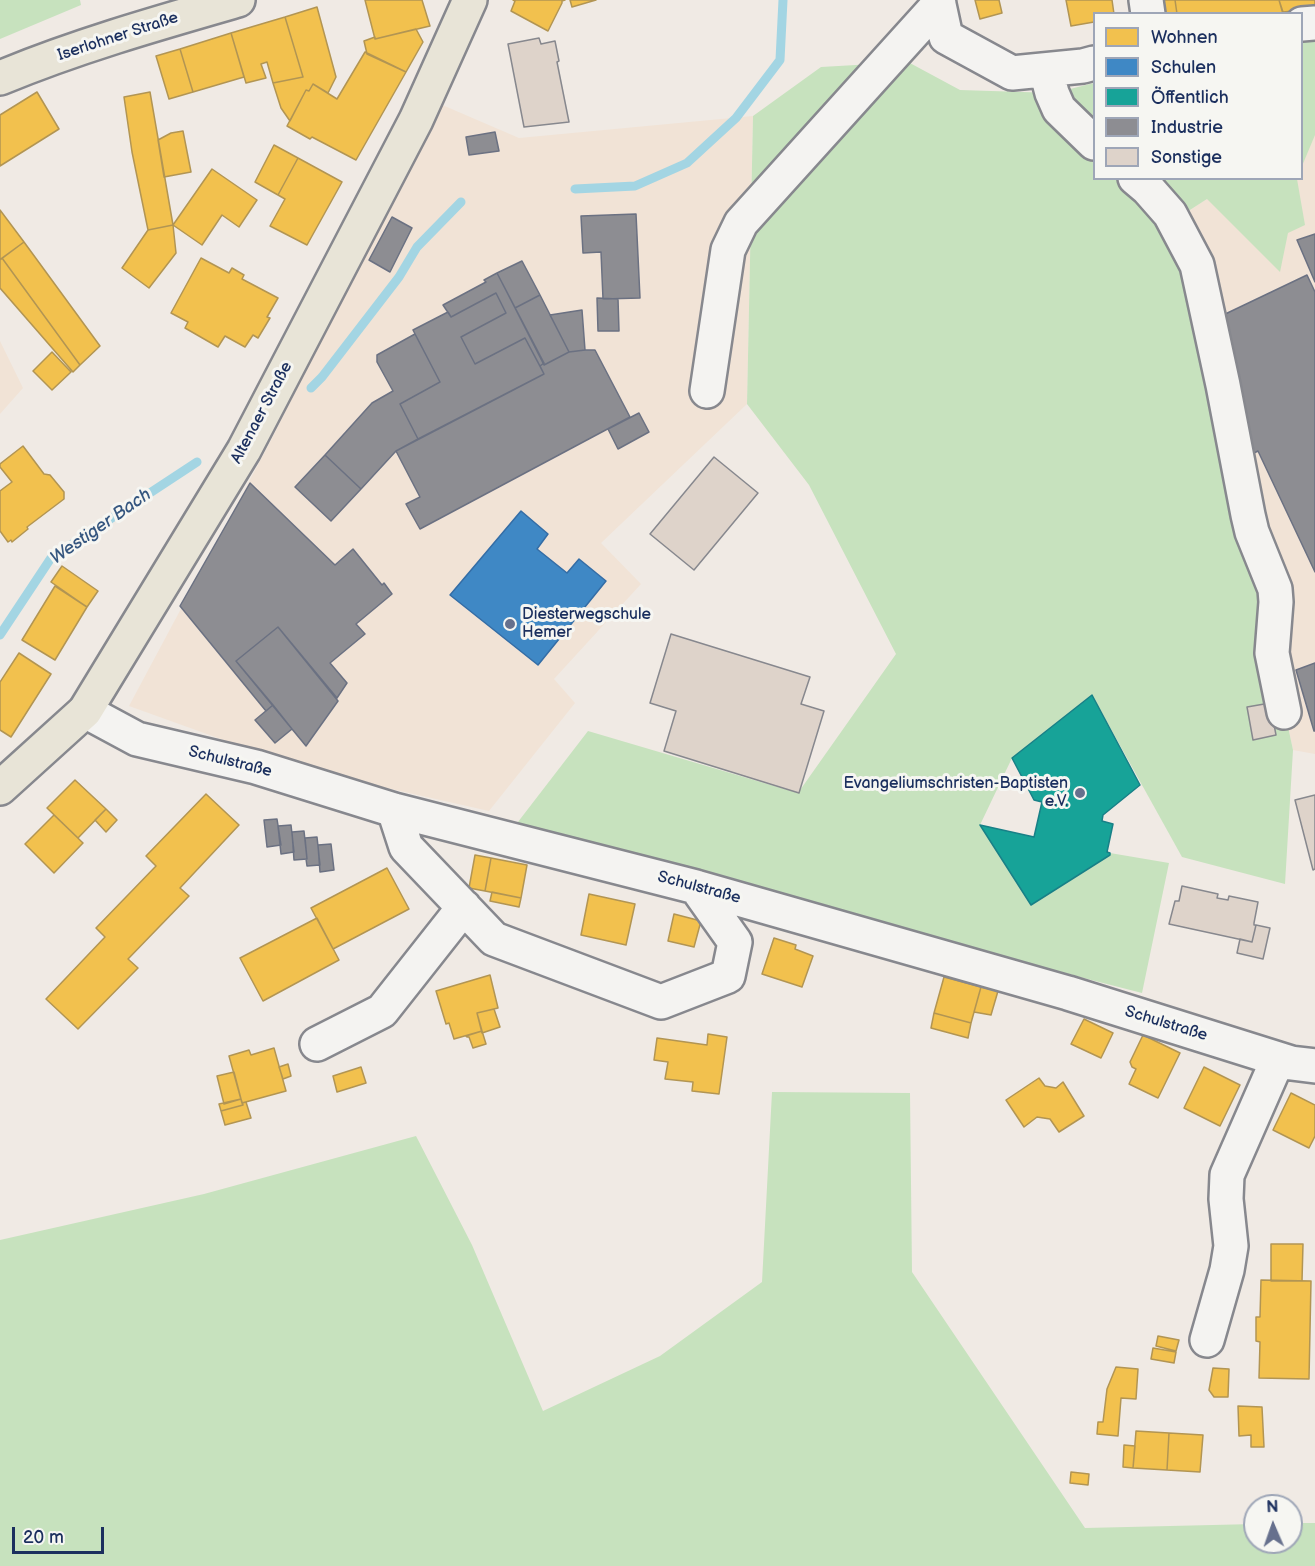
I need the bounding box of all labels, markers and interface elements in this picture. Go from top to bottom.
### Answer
street label: Iserlohner Straße [55,8,181,66]
legend [1093,12,1303,180]
text: Wohnen [1151,27,1218,48]
text: Schulen [1151,57,1216,78]
text: Öffentlich [1151,87,1229,108]
text: Industrie [1151,117,1223,138]
text: Sonstige [1151,147,1222,168]
street label: Altenaer Straße [227,359,297,467]
water label: Westiger Bach [46,484,156,570]
place label: Diesterwegschule Hemer [522,605,651,643]
marker: Diesterwegschule Hemer [503,617,517,631]
street label: Schulstraße [186,742,274,782]
place label: Evangeliumschristen-Baptisten e.V. [844,774,1068,812]
marker: Evangeliumschristen-Baptisten e.V. [1073,786,1087,800]
street label: Schulstraße [655,868,743,908]
street label: Schulstraße [1122,1002,1210,1046]
north arrow [1243,1494,1303,1554]
text: N [1266,1498,1279,1517]
scale bar [15,1515,106,1553]
text: 20 m [23,1527,64,1548]

